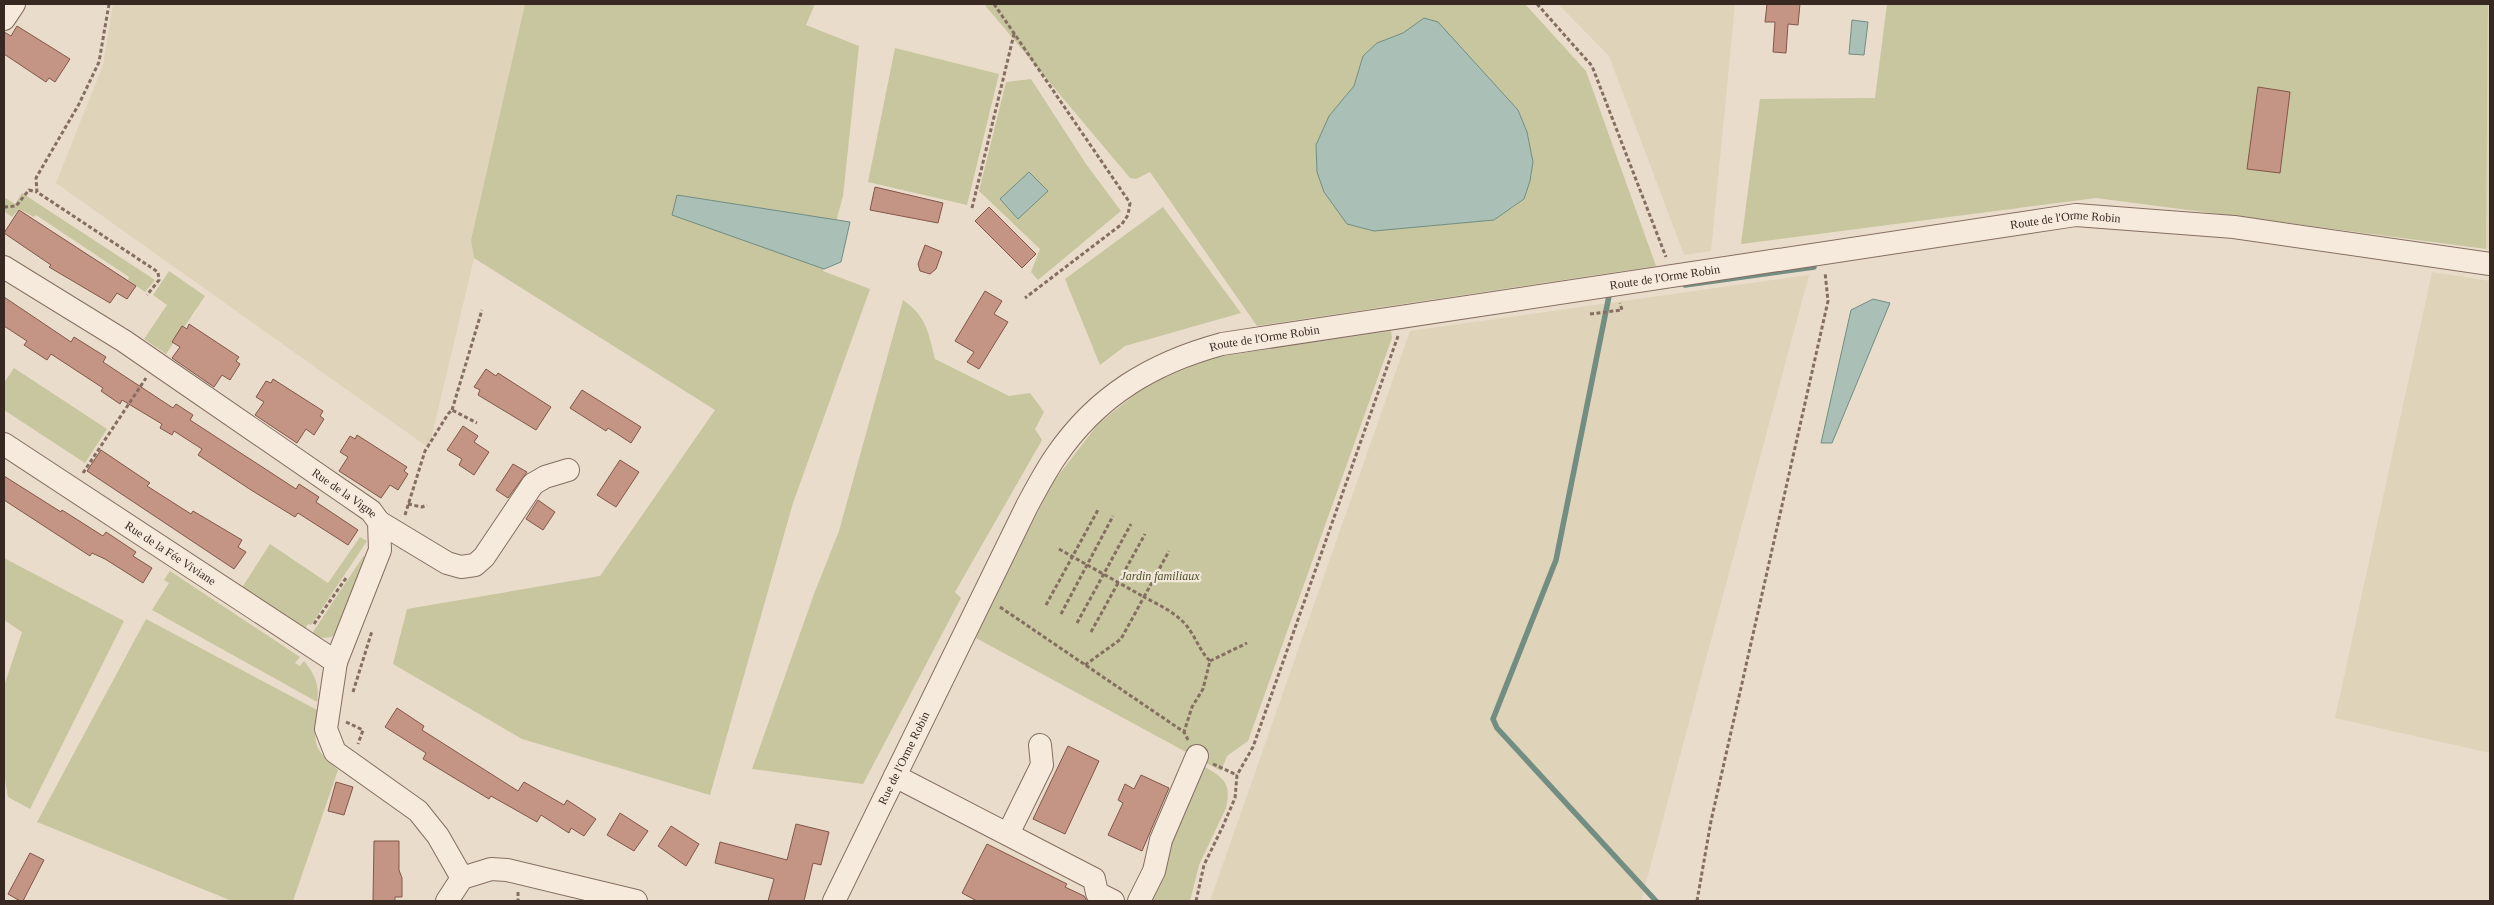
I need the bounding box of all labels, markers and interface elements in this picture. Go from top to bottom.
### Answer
street label: Route de l'Orme Robin [2009,208,2121,232]
street label: Route de l'Orme Robin [1609,262,1721,292]
street label: Route de l'Orme Robin [1208,322,1320,354]
street label: Rue de la Vigne [309,465,381,520]
street label: Rue de la Fée Viviane [122,518,218,588]
park label: Jardin familiaux [1120,569,1200,583]
street label: Rue de l'Orme Robin [875,709,932,807]

